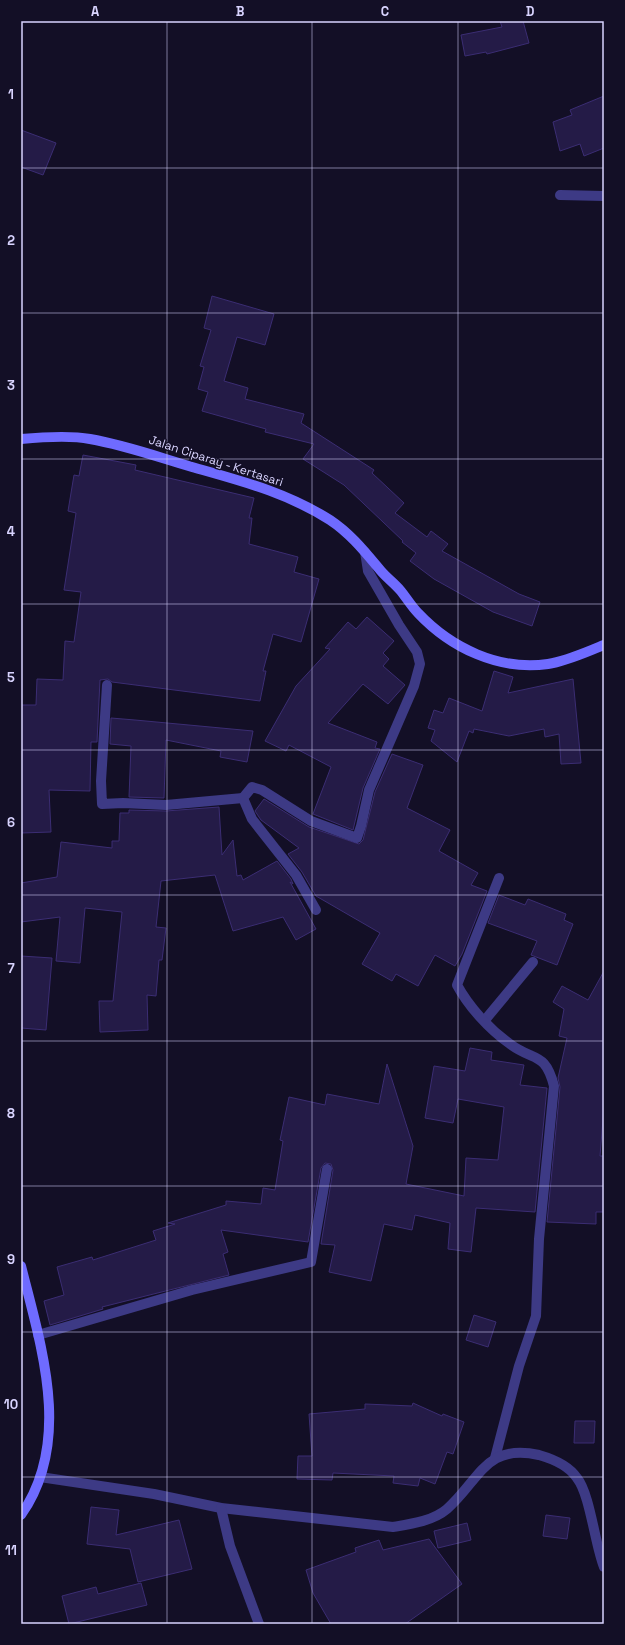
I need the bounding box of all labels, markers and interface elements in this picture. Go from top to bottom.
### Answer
text: A [91,3,100,20]
text: B [236,3,245,20]
text: C [381,3,389,20]
text: D [526,3,535,20]
text: 1 [8,86,14,103]
text: 2 [7,232,15,249]
text: 3 [7,377,15,394]
street label: Jalan Ciparay - Kertasari [147,432,285,490]
text: 4 [7,523,15,540]
text: 5 [7,669,15,686]
text: 6 [7,814,15,831]
text: 7 [7,960,15,977]
text: 8 [7,1105,15,1122]
text: 9 [7,1251,15,1268]
text: 10 [4,1396,18,1413]
text: 11 [5,1542,17,1559]

